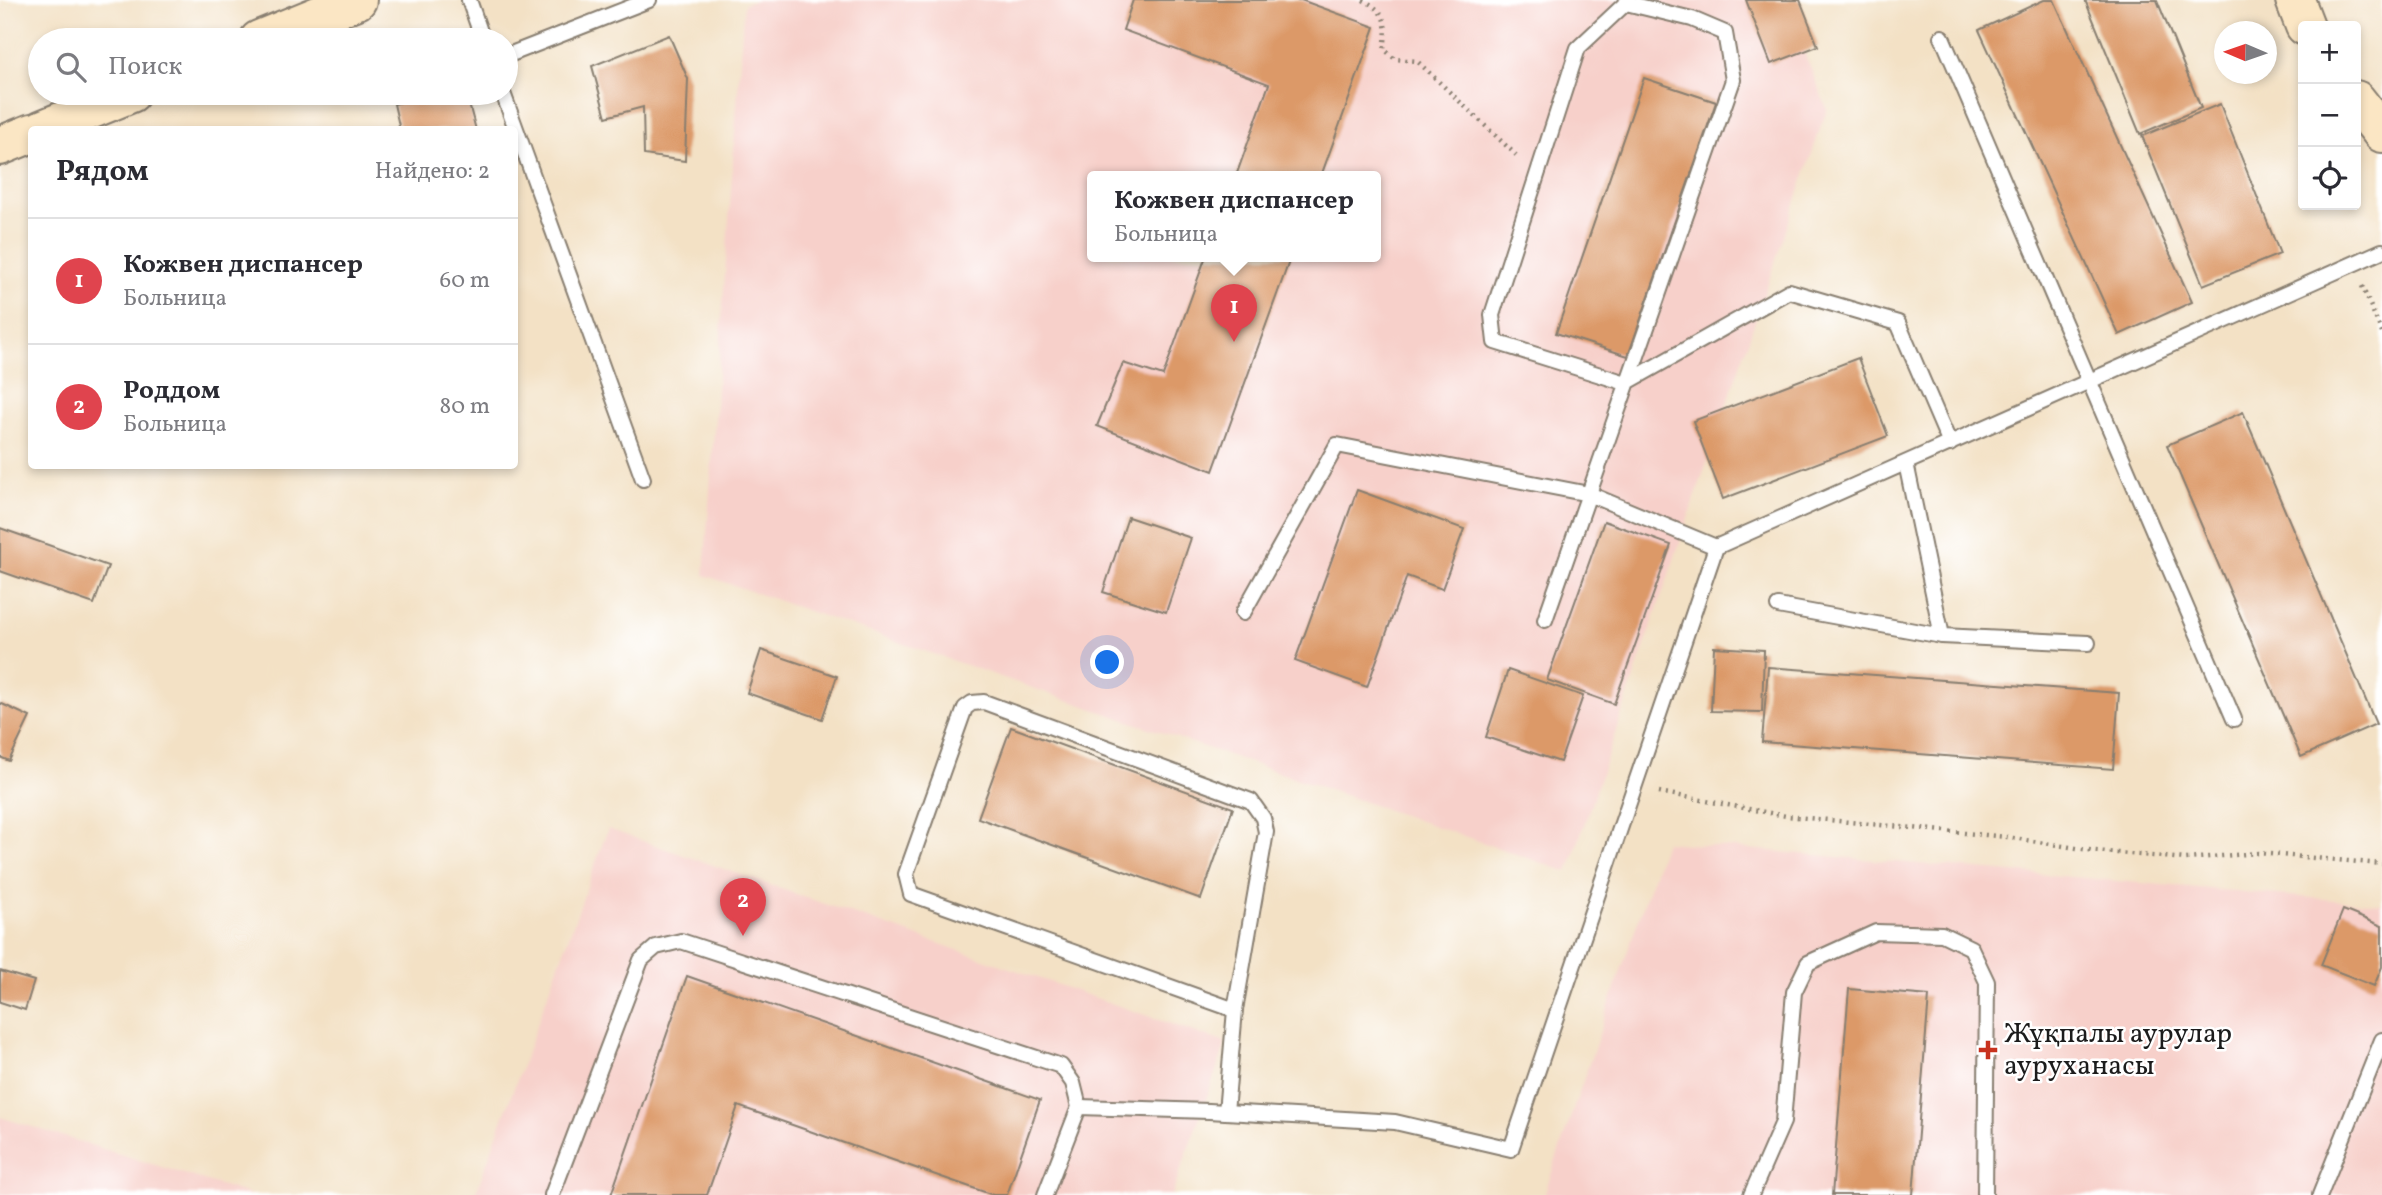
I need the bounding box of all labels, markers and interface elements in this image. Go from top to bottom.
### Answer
north arrow [2214,21,2277,84]
map controls [2298,21,2361,210]
button: + [2298,21,2361,84]
search box [28,28,518,105]
icon: search [52,48,90,86]
text: Поиск [108,49,182,85]
button: − [2298,84,2361,147]
button: locate [2298,147,2361,210]
text: Рядом [56,151,149,193]
text: Найдено: 2 [375,156,490,188]
popup [1087,171,1381,262]
text: Кожвен диспансер [1114,183,1354,219]
text: Больница [1114,219,1218,251]
text: Кожвен диспансер [123,247,363,283]
text: 1 [74,265,84,297]
text: 60 m [440,265,490,297]
text: Больница [123,283,227,315]
pin: 1 [1211,284,1257,342]
text: Роддом [123,373,220,409]
text: 2 [73,391,85,423]
text: 80 m [440,391,490,423]
text: Больница [123,409,227,441]
your location [1090,645,1124,679]
pin: 2 [720,878,766,936]
place label: Жұқпалы аурулар ауруханасы [2004,1015,2232,1086]
marker: Жұқпалы аурулар ауруханасы [1978,1040,1998,1060]

